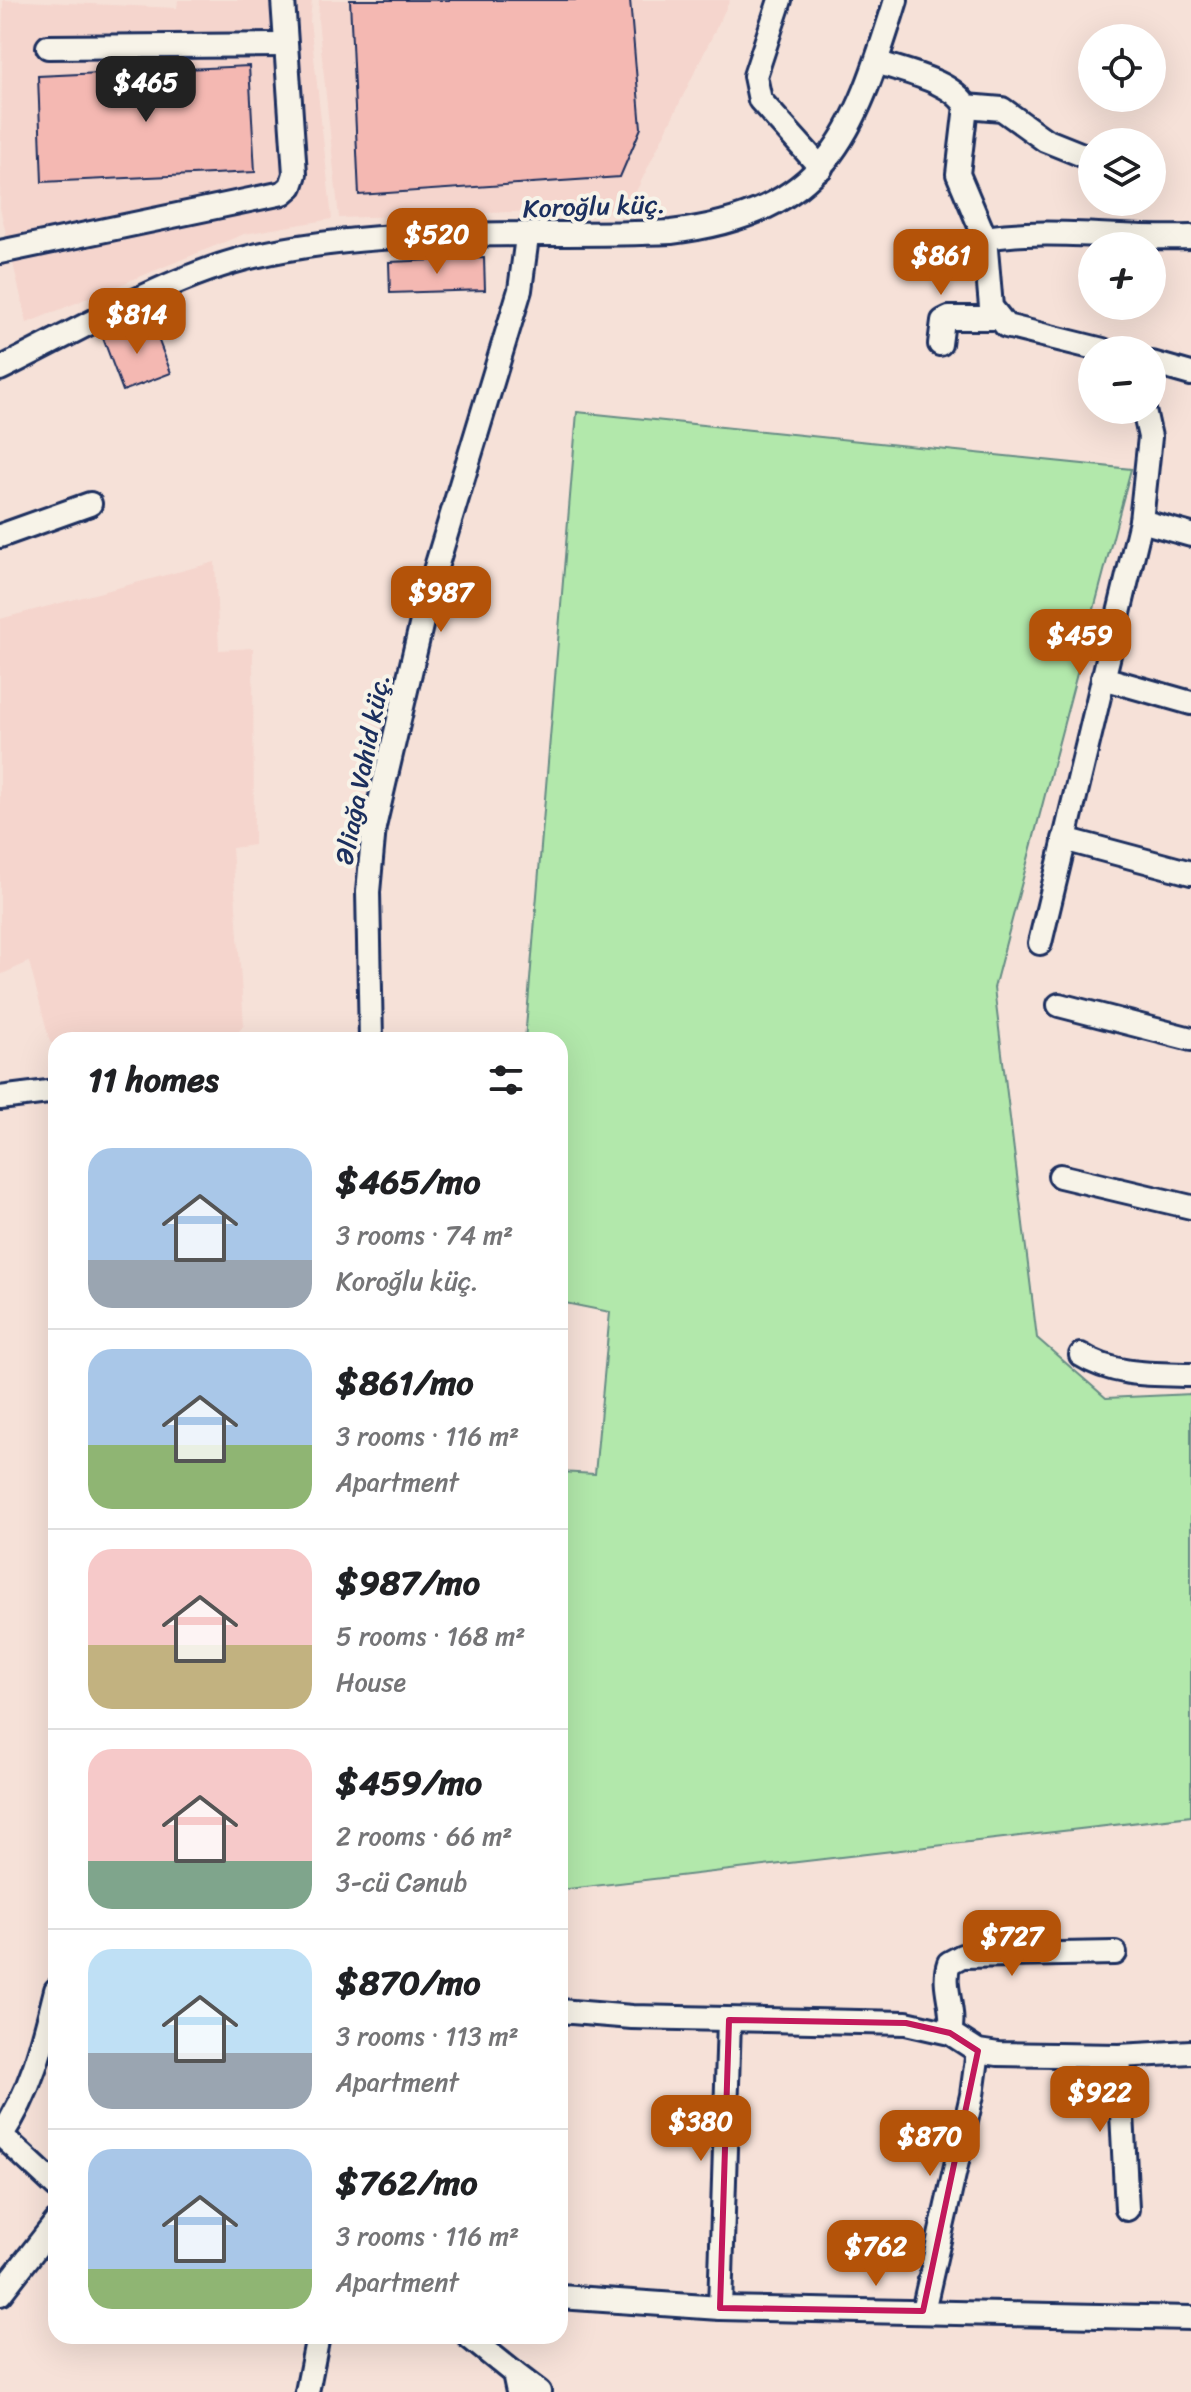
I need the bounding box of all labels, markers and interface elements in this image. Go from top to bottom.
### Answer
map controls [1078,24,1166,424]
button: locate [1078,24,1166,112]
pin: $465 [99,56,193,124]
text: $465 [114,59,178,105]
button: layers [1078,128,1166,216]
street label: Koroğlu küç. [522,181,666,231]
pin: $520 [390,208,484,276]
text: $520 [405,211,469,257]
pin: $861 [894,229,988,297]
text: $861 [911,232,971,278]
button: + [1078,232,1166,320]
pin: $814 [90,288,184,356]
text: $814 [107,291,167,337]
button: − [1078,336,1166,424]
pin: $987 [394,566,488,634]
text: $987 [409,569,473,615]
pin: $459 [1033,609,1127,677]
text: $459 [1047,612,1113,658]
street label: Əliağa Vahid küç. [321,670,403,868]
text: 11 homes [88,1050,219,1110]
icon: filters [484,1058,528,1102]
text: $465/mo [336,1152,480,1212]
icon: home [152,1180,248,1276]
text: 3 rooms · 74 m² [336,1212,513,1258]
text: Koroğlu küç. [336,1258,479,1304]
text: $861/mo [336,1353,474,1413]
icon: home [152,1381,248,1477]
text: 3 rooms · 116 m² [336,1413,519,1459]
text: Apartment [336,1459,459,1505]
text: $987/mo [336,1553,480,1613]
icon: home [152,1581,248,1677]
text: 5 rooms · 168 m² [336,1613,525,1659]
text: House [336,1659,406,1705]
text: $459/mo [336,1753,482,1813]
icon: home [152,1781,248,1877]
text: 2 rooms · 66 m² [336,1813,512,1859]
text: 3-cü Cənub [336,1859,467,1905]
pin: $727 [965,1910,1059,1978]
text: $727 [981,1913,1043,1959]
text: $870/mo [336,1953,481,2013]
icon: home [152,1981,248,2077]
text: 3 rooms · 113 m² [336,2013,519,2059]
text: Apartment [336,2059,459,2105]
pin: $922 [1053,2066,1147,2134]
text: $922 [1068,2069,1132,2115]
pin: $380 [654,2095,748,2163]
text: $380 [669,2098,733,2144]
pin: $870 [883,2110,977,2178]
text: $870 [898,2113,962,2159]
text: $762/mo [336,2153,477,2213]
icon: home [152,2181,248,2277]
text: 3 rooms · 116 m² [336,2213,519,2259]
pin: $762 [829,2220,923,2288]
text: $762 [845,2223,907,2269]
text: Apartment [336,2259,459,2305]

